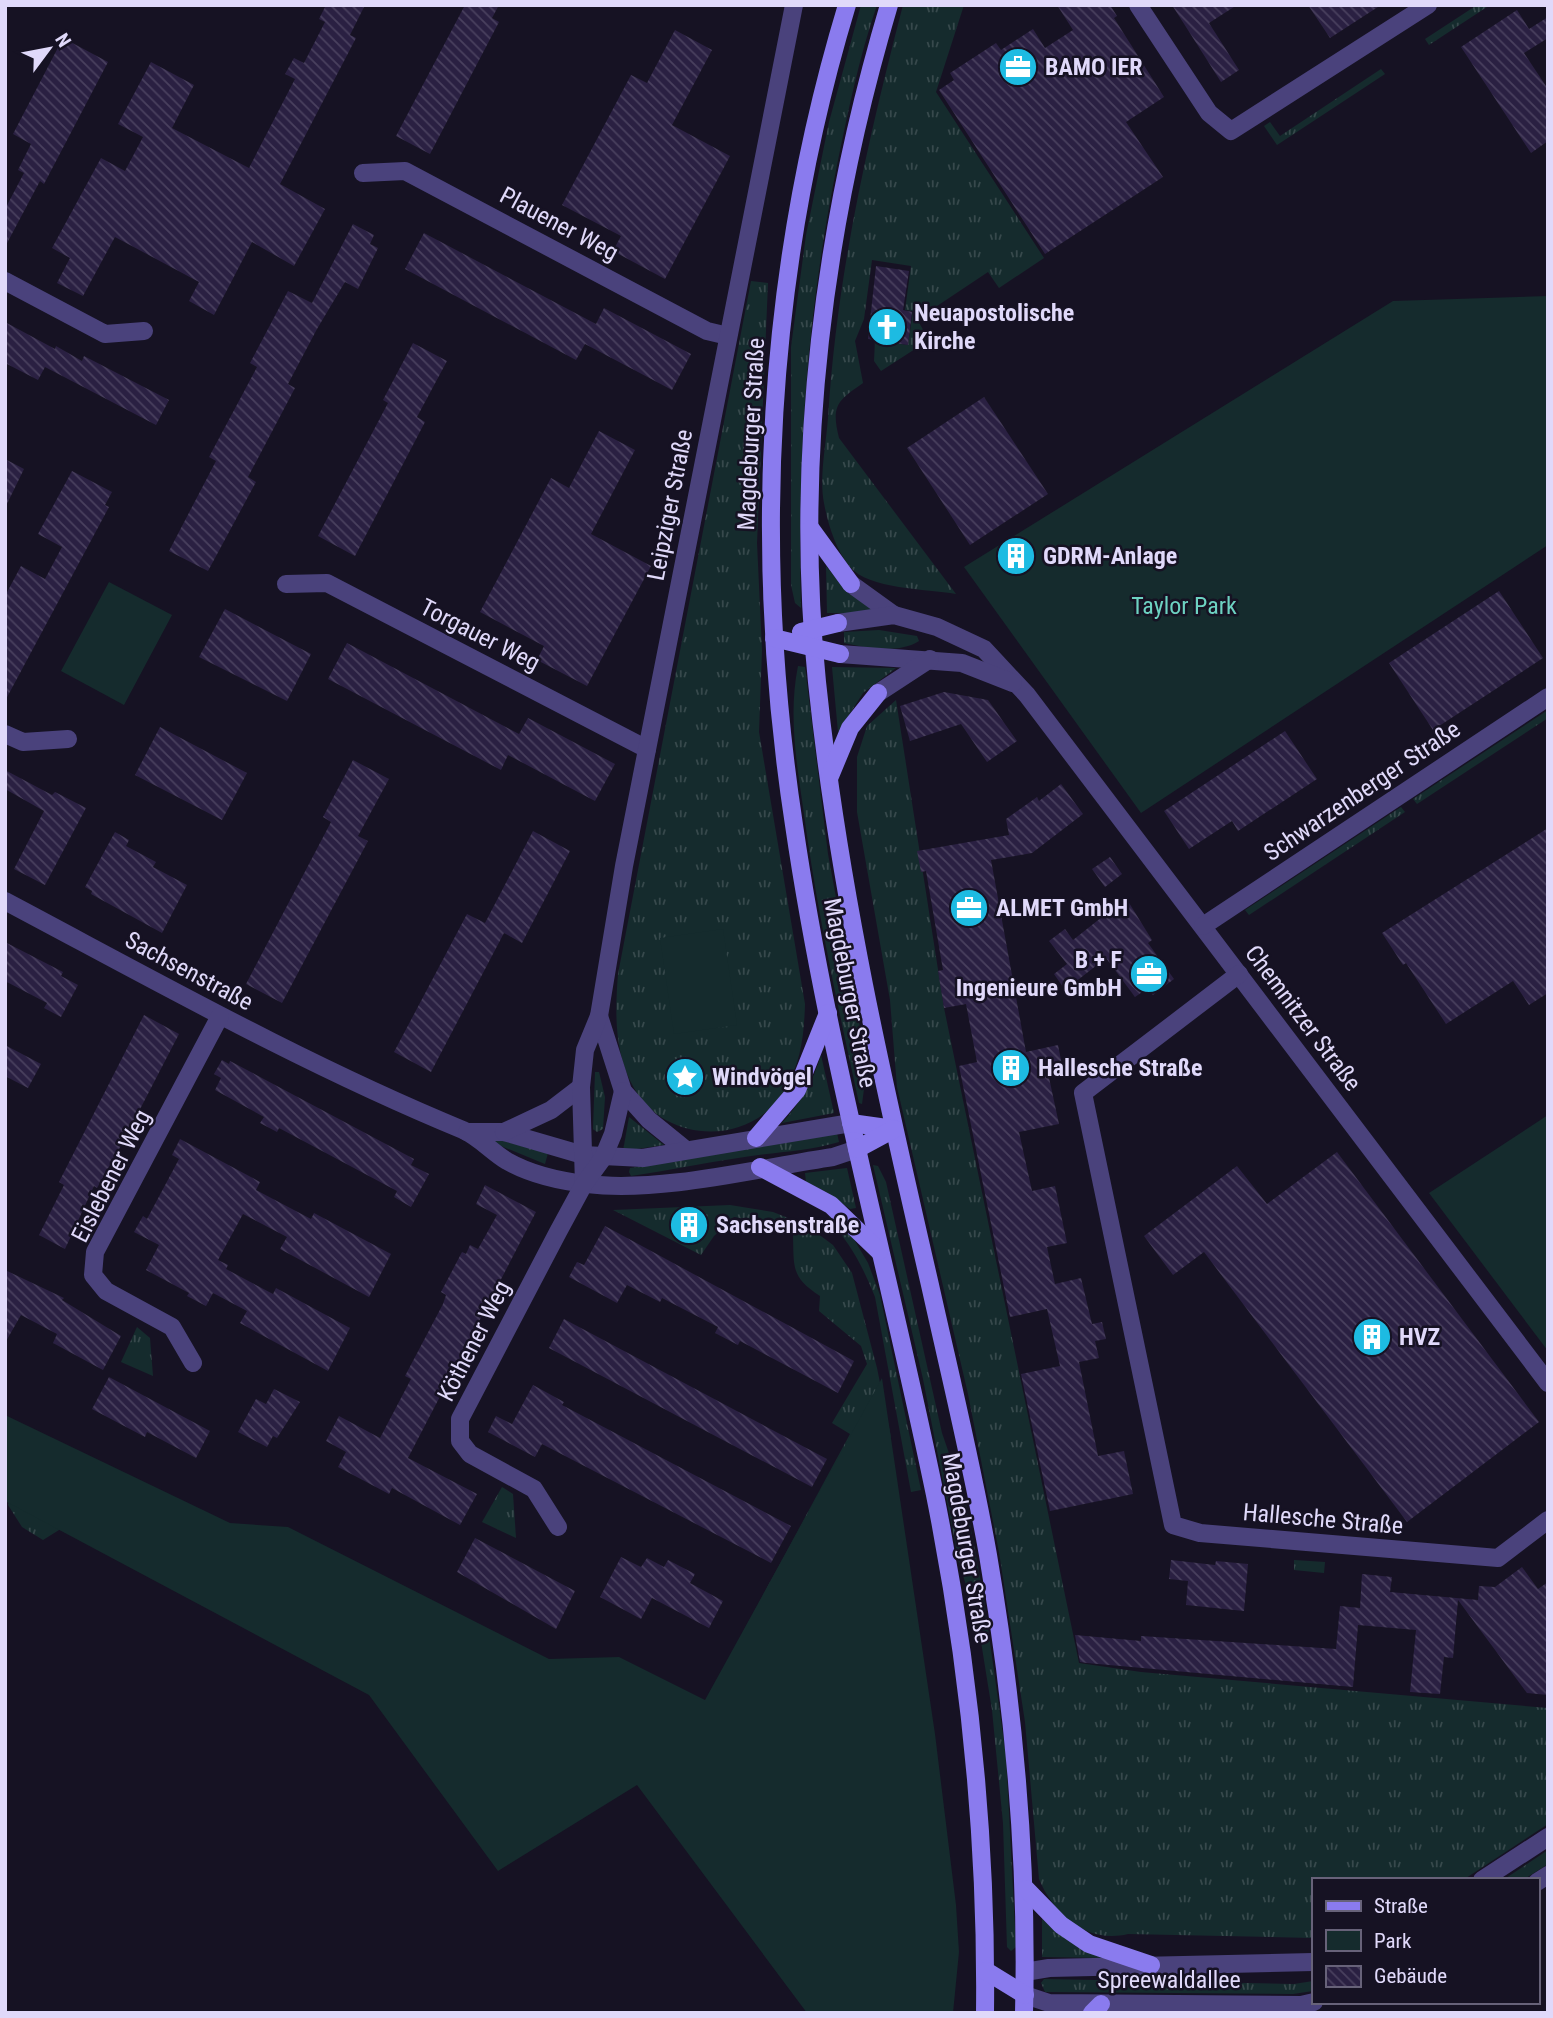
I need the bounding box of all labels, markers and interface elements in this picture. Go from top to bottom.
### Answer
north arrow [14,14,84,84]
text: N [50,29,76,51]
office icon: BAMO IER [997,46,1039,88]
place label: BAMO IER [1045,53,1143,81]
street label: Plauener Weg [495,181,623,267]
place label: Neuapostolische Kirche [914,299,1074,355]
church icon: Neuapostolische Kirche [866,306,908,348]
street label: Magdeburger Straße [732,337,770,531]
street label: Leipziger Straße [642,427,698,583]
building icon: GDRM-Anlage [995,535,1037,577]
place label: GDRM-Anlage [1043,542,1177,570]
park label: Taylor Park [1131,592,1237,620]
street label: Torgauer Weg [416,593,544,677]
street label: Schwarzenberger Straße [1259,715,1465,867]
office icon: ALMET GmbH [948,887,990,929]
place label: ALMET GmbH [996,894,1128,922]
street label: Magdeburger Straße [818,896,882,1090]
street label: Sachsenstraße [120,926,258,1016]
street label: Chemnitzer Straße [1239,940,1367,1096]
place label: B + F Ingenieure GmbH [956,946,1122,1002]
office icon: B + F Ingenieure GmbH [1128,953,1170,995]
building icon: Hallesche Straße [990,1047,1032,1089]
place label: Hallesche Straße [1038,1054,1202,1082]
place icon: Windvögel [664,1056,706,1098]
place label: Windvögel [712,1063,812,1091]
street label: Eislebener Weg [66,1105,156,1247]
building icon: Sachsenstraße [668,1204,710,1246]
place label: Sachsenstraße [716,1211,859,1239]
street label: Köthener Weg [432,1276,516,1406]
building icon: HVZ [1351,1316,1393,1358]
place label: HVZ [1399,1323,1440,1351]
street label: Magdeburger Straße [936,1451,998,1645]
street label: Hallesche Straße [1242,1498,1404,1540]
legend [1312,1878,1539,2004]
text: Straße [1374,1894,1428,1918]
text: Park [1374,1929,1412,1953]
text: Gebäude [1374,1964,1447,1988]
street label: Spreewaldallee [1097,1966,1241,1994]

